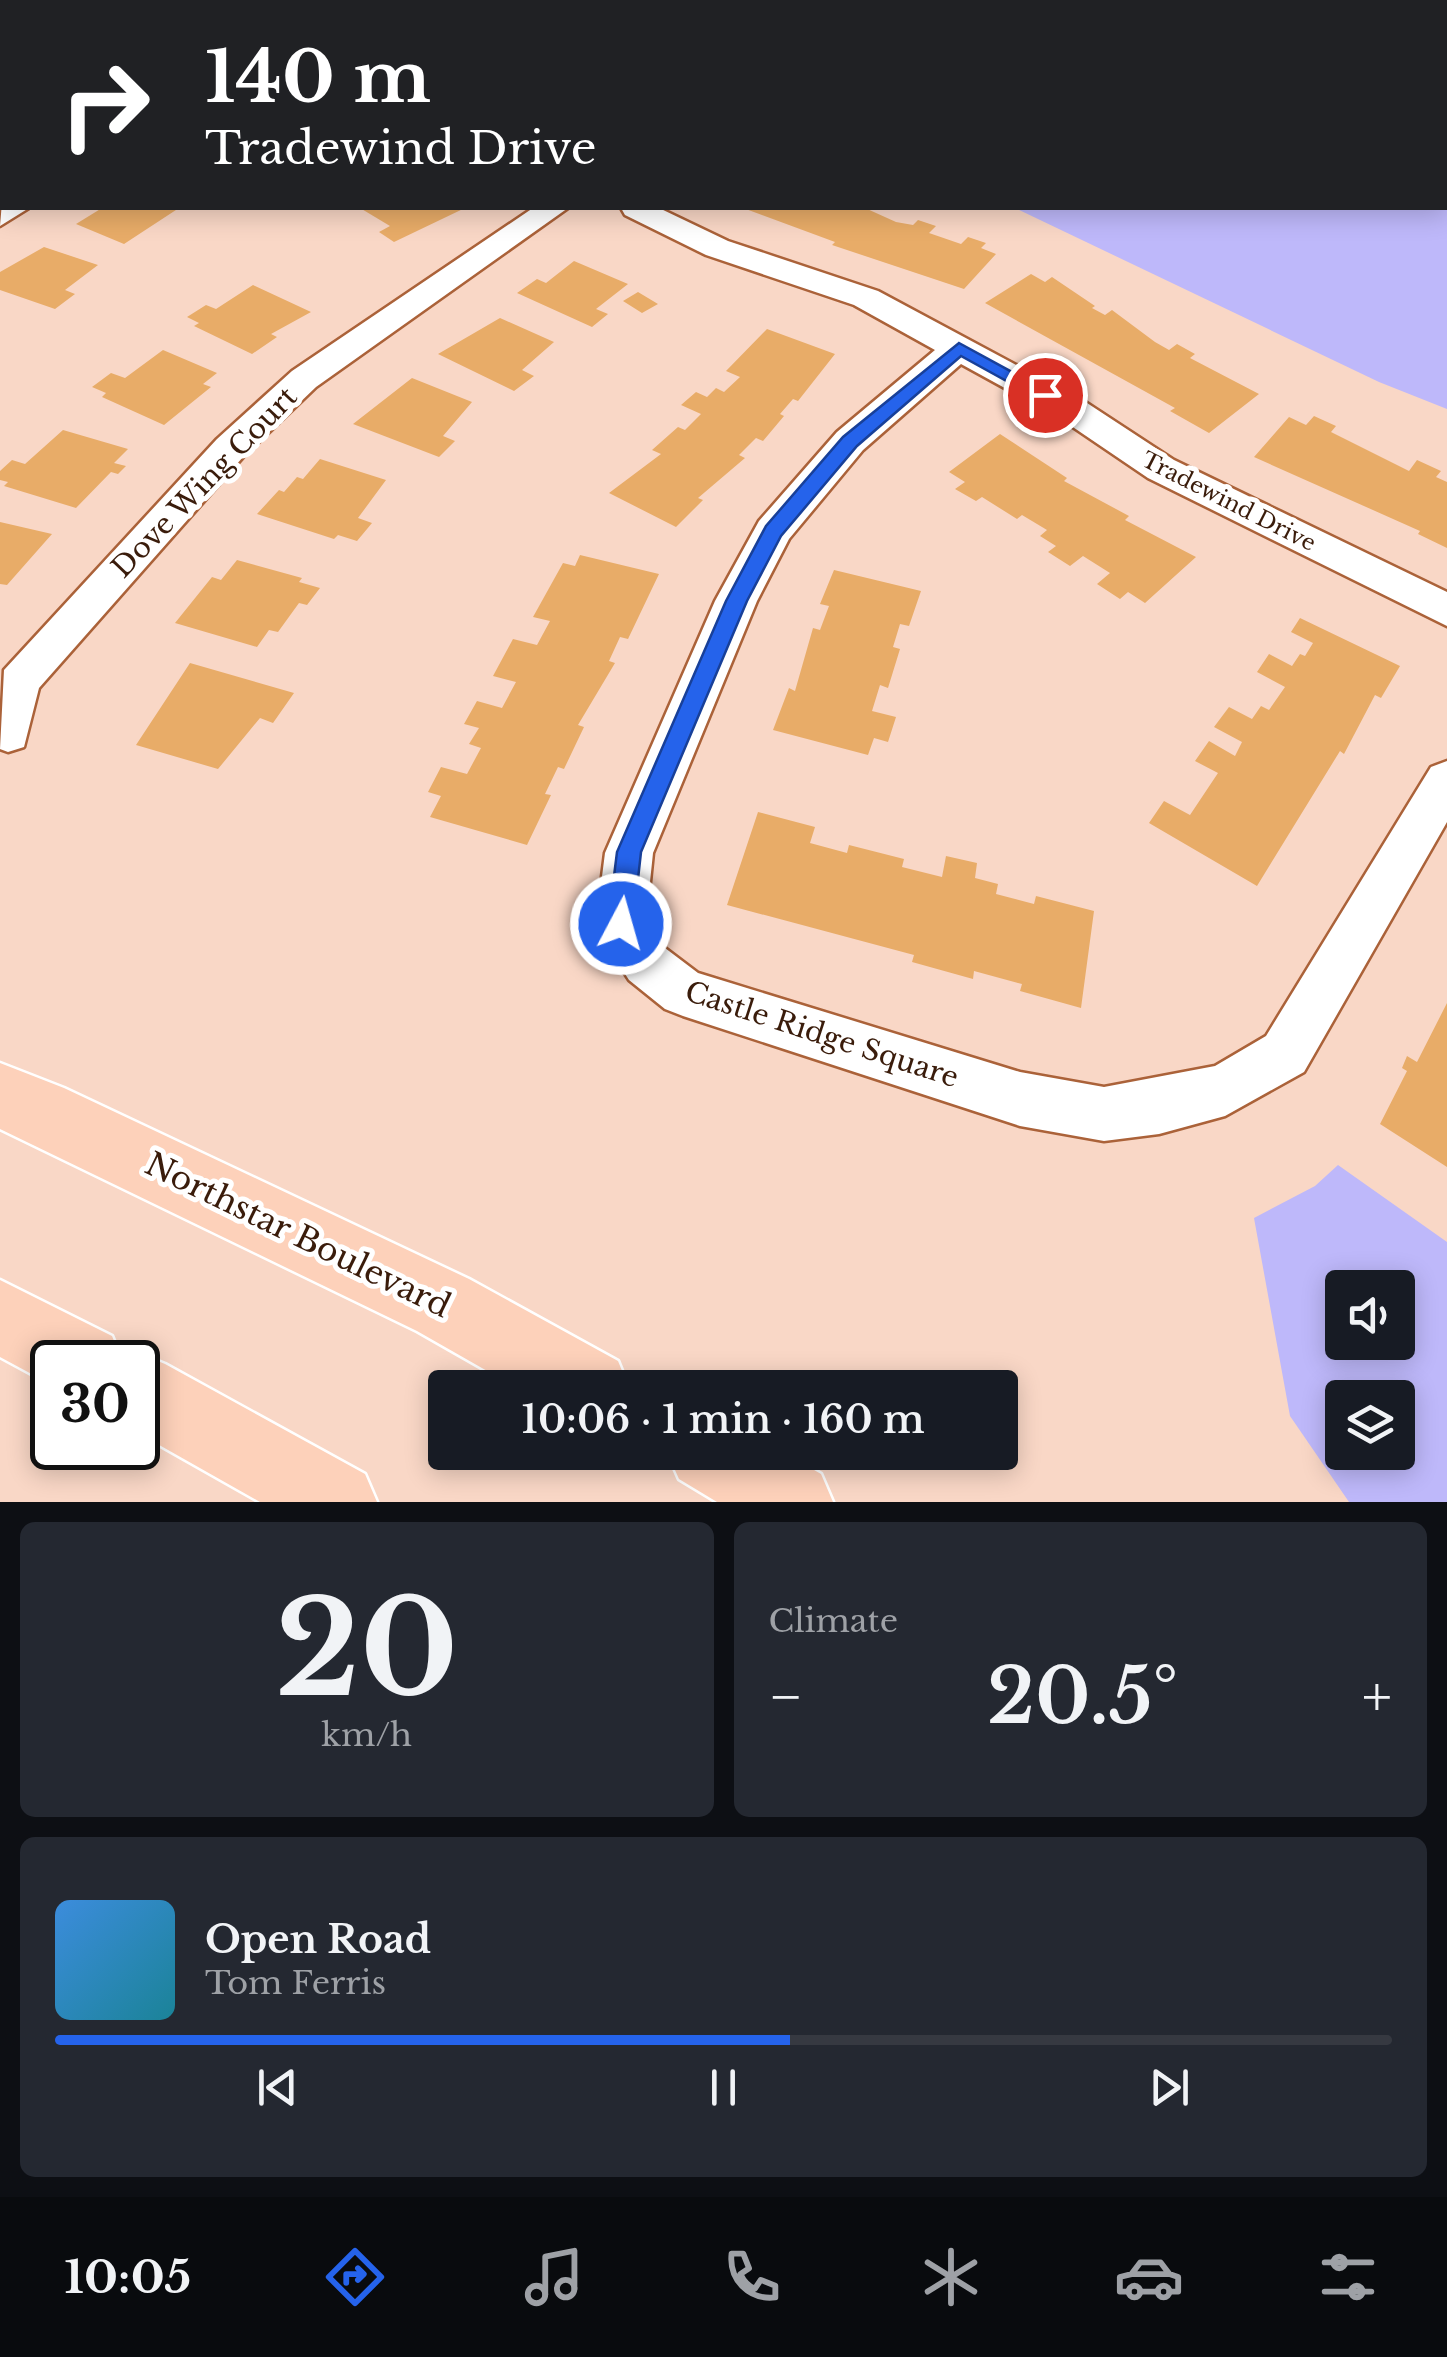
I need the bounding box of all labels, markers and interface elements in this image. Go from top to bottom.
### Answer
text: 140 m [205,34,431,121]
icon: right [40,40,170,170]
text: Tradewind Drive [205,120,596,176]
pin [1003,353,1088,438]
icon: arrive [1018,368,1073,423]
street label: Dove Wing Court [104,379,305,585]
street label: Tradewind Drive [1137,446,1320,557]
position arrow [569,872,673,976]
street label: Castle Ridge Square [681,974,963,1095]
street label: Northstar Boulevard [139,1144,457,1326]
map controls [1325,1270,1415,1470]
button: sound [1325,1270,1415,1360]
speed limit sign: 30 [30,1340,160,1470]
button: layers [1325,1380,1415,1470]
text: 10:06 · 1 min · 160 m [521,1396,925,1443]
text: 20 [275,1569,458,1730]
text: Climate [769,1601,898,1641]
text: 20.5° [987,1650,1178,1743]
text: − [769,1663,803,1731]
text: + [1362,1663,1392,1731]
text: km/h [321,1715,412,1755]
text: Open Road [205,1916,431,1963]
text: Tom Ferris [205,1963,386,2003]
icon: previous [250,2060,305,2115]
icon: pause [696,2060,751,2115]
icon: next [1142,2060,1197,2115]
icon: directions [320,2242,390,2312]
icon: music [519,2242,589,2312]
icon: phone [717,2242,787,2312]
icon: climate [916,2242,986,2312]
icon: car [1114,2242,1184,2312]
icon: filters [1313,2242,1383,2312]
text: 10:05 [64,2249,191,2305]

